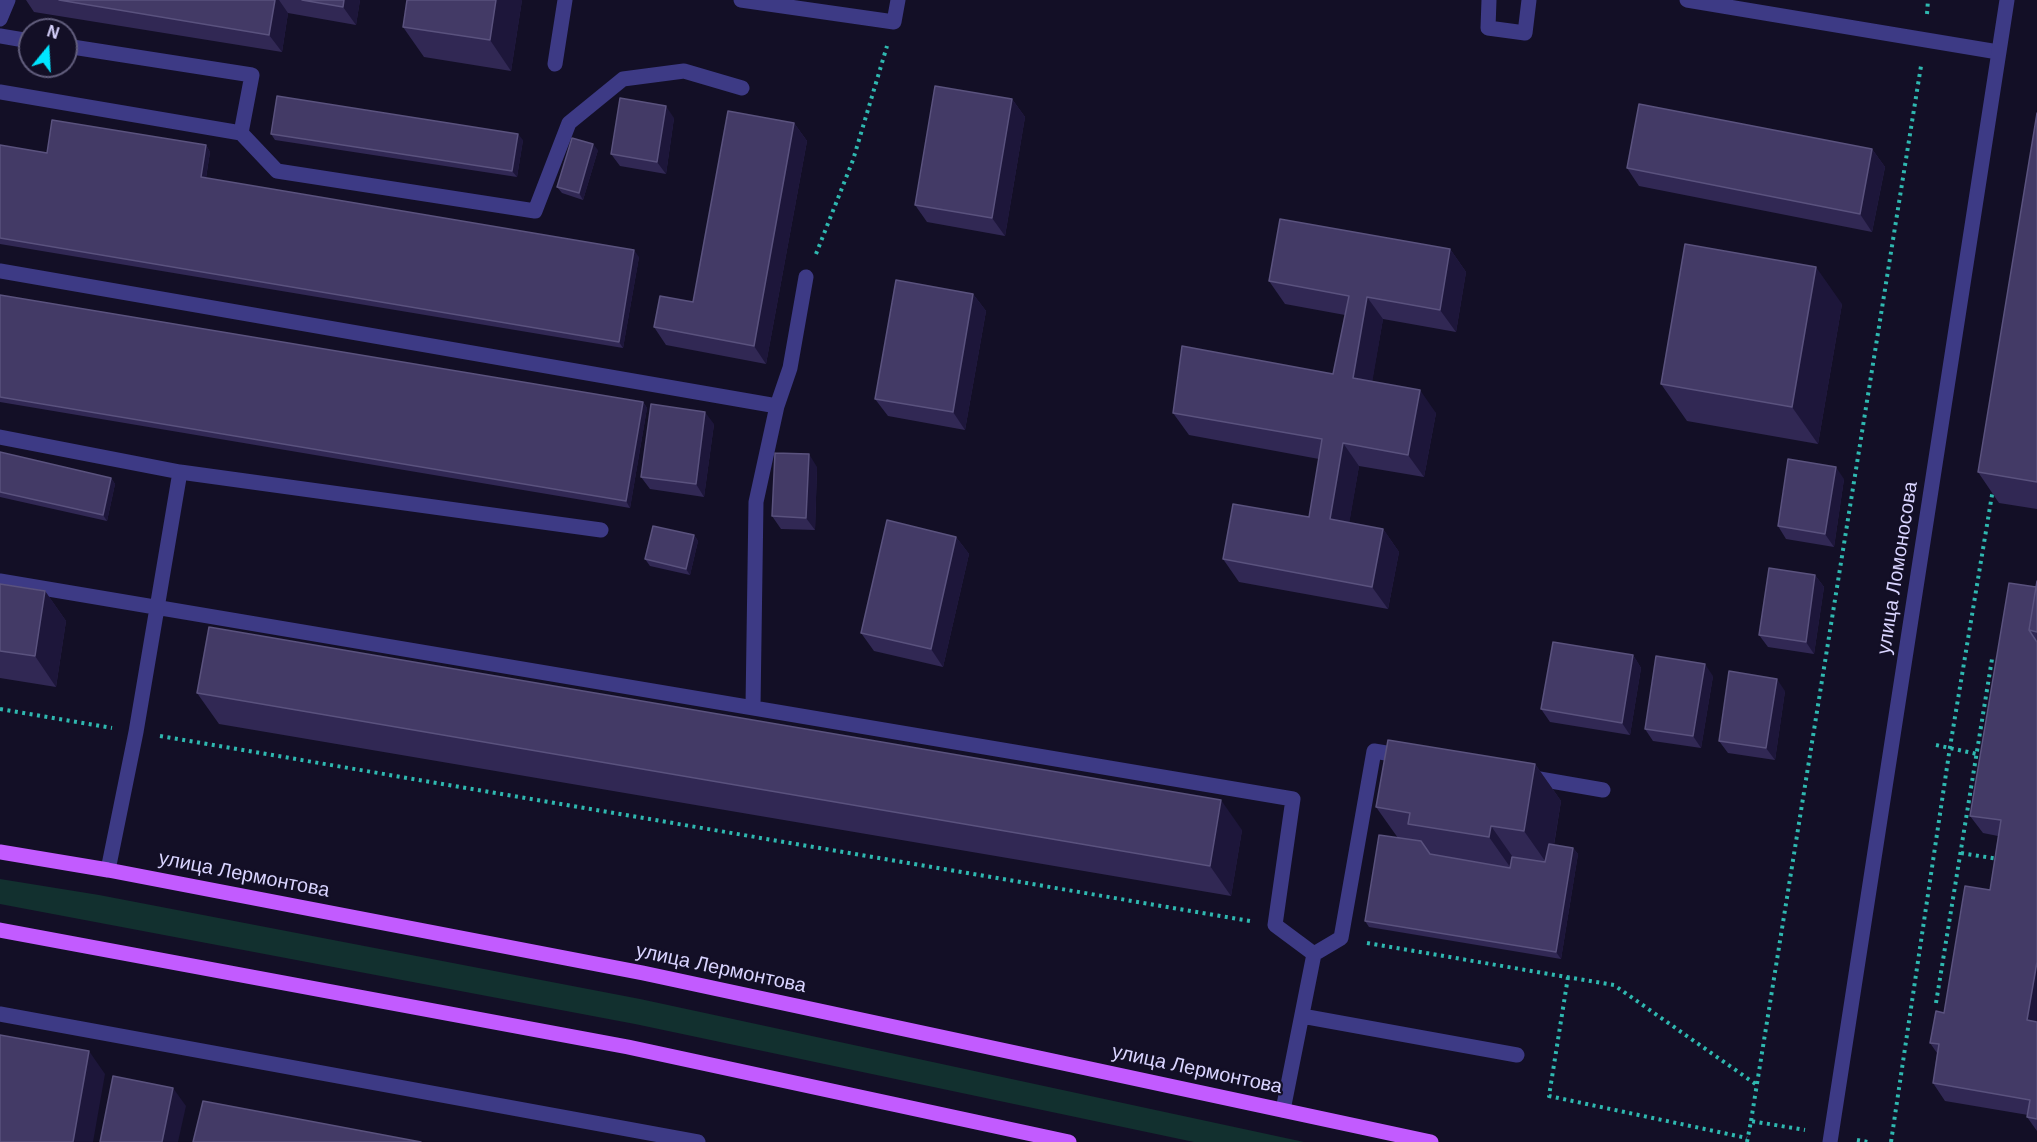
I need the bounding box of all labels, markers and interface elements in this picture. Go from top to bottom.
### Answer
north arrow [18,18,78,78]
text: N [45,22,61,42]
street label: улица Ломоносова [1872,480,1924,656]
street label: улица Лермонтова [157,847,331,903]
street label: улица Лермонтова [634,939,808,999]
street label: улица Лермонтова [1110,1040,1284,1100]

